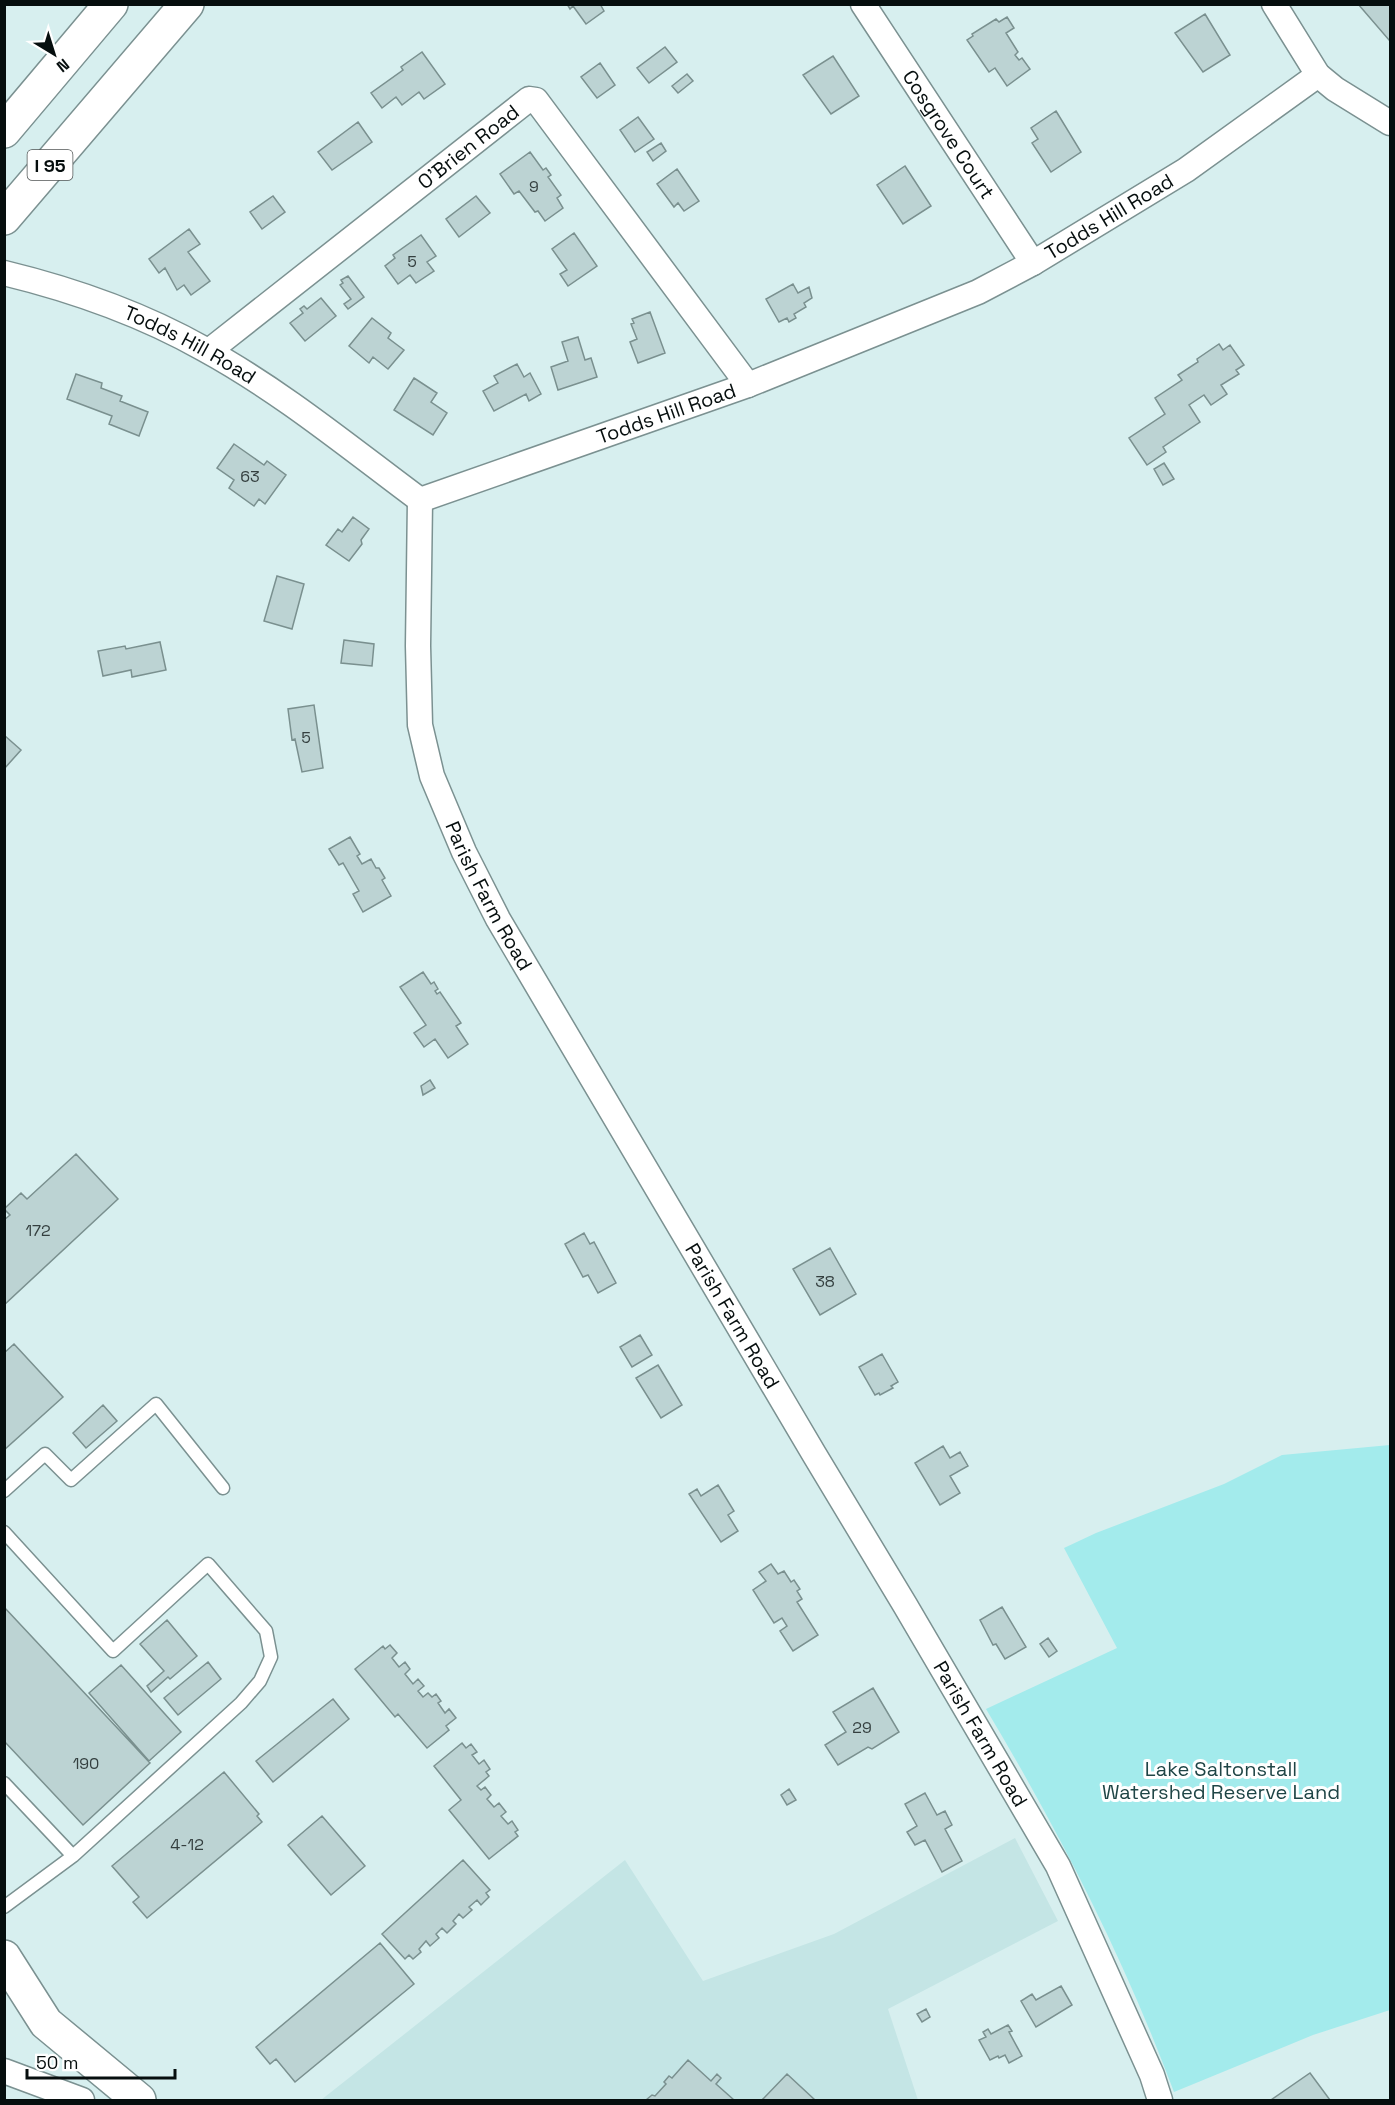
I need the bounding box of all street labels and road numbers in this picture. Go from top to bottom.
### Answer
street label: Cosgrove Court [897,65,1000,204]
street label: O'Brien Road [412,99,524,195]
road number: I 95 [28,150,72,180]
street label: Todds Hill Road [1040,168,1178,266]
street label: Todds Hill Road [120,299,261,390]
street label: Todds Hill Road [593,377,739,450]
street label: Parish Farm Road [439,817,538,975]
street label: Parish Farm Road [679,1238,786,1394]
street label: Parish Farm Road [928,1656,1033,1812]

